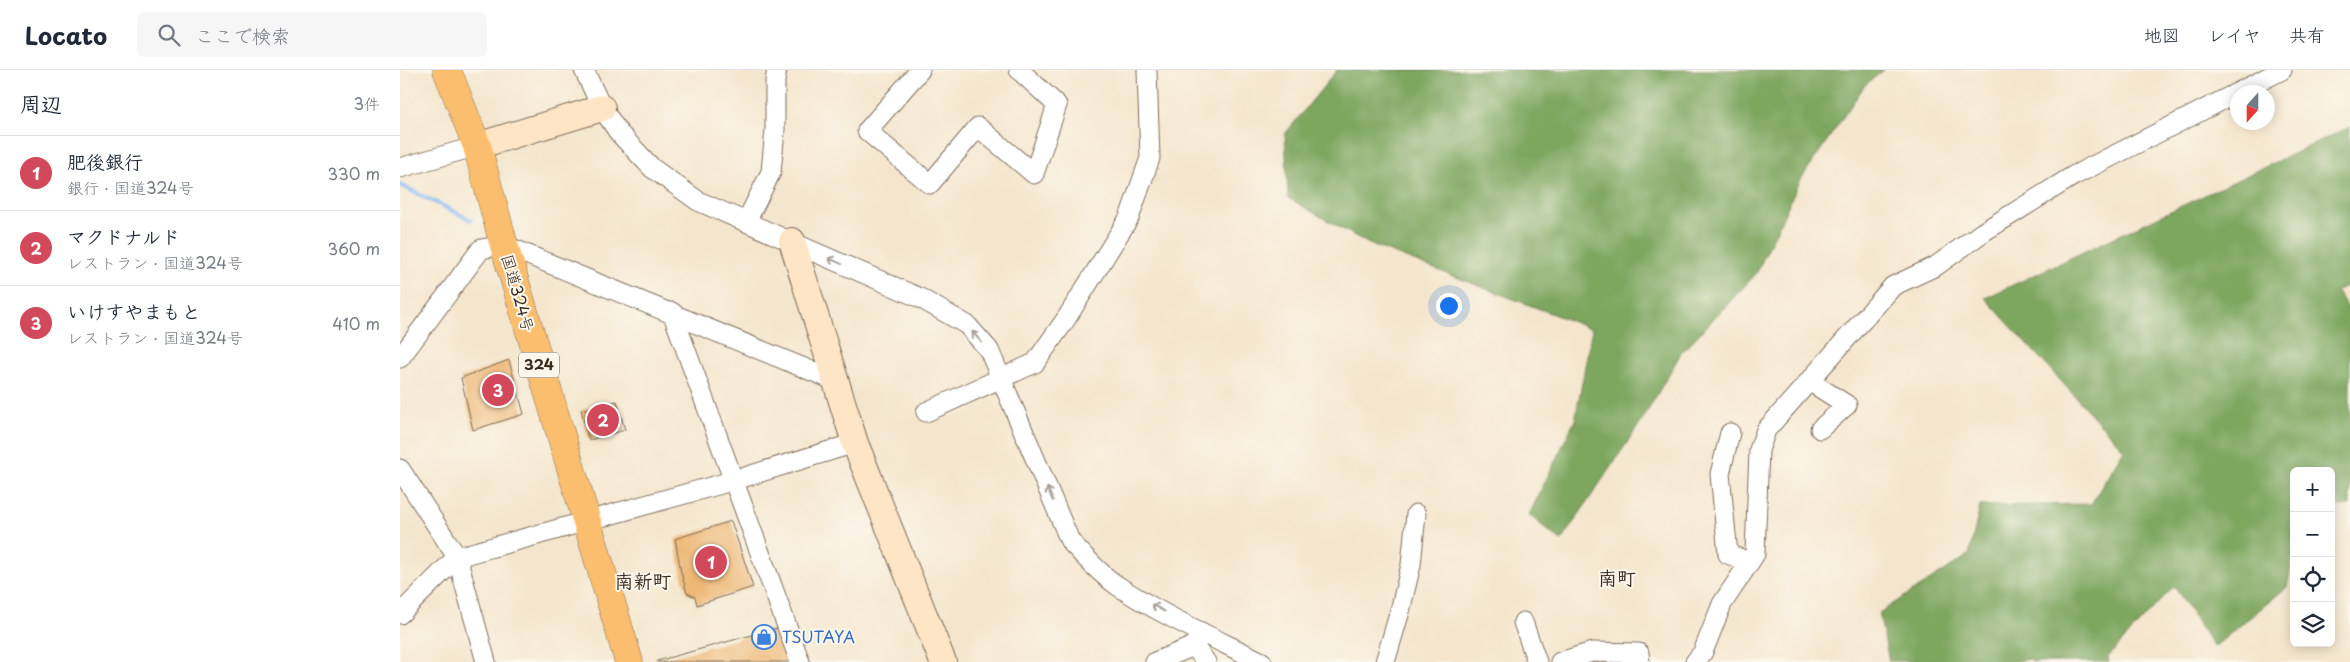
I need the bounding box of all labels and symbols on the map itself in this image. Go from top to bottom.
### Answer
north arrow [2230,85,2275,130]
street label: 国道324号 [496,251,541,334]
one-way arrow [828,255,843,265]
your location [1436,293,1462,319]
one-way arrow [971,330,983,343]
road number: 324 [519,352,559,378]
pin: 3 [482,371,514,409]
pin: 2 [587,401,619,439]
one-way arrow [1045,487,1055,502]
pin: 1 [695,543,727,581]
district label: 南町 [1598,563,1636,591]
district label: 南新町 [614,566,672,594]
one-way arrow [1151,603,1166,612]
shop icon: TSUTAYA [751,624,777,650]
place label: TSUTAYA [782,624,855,648]

